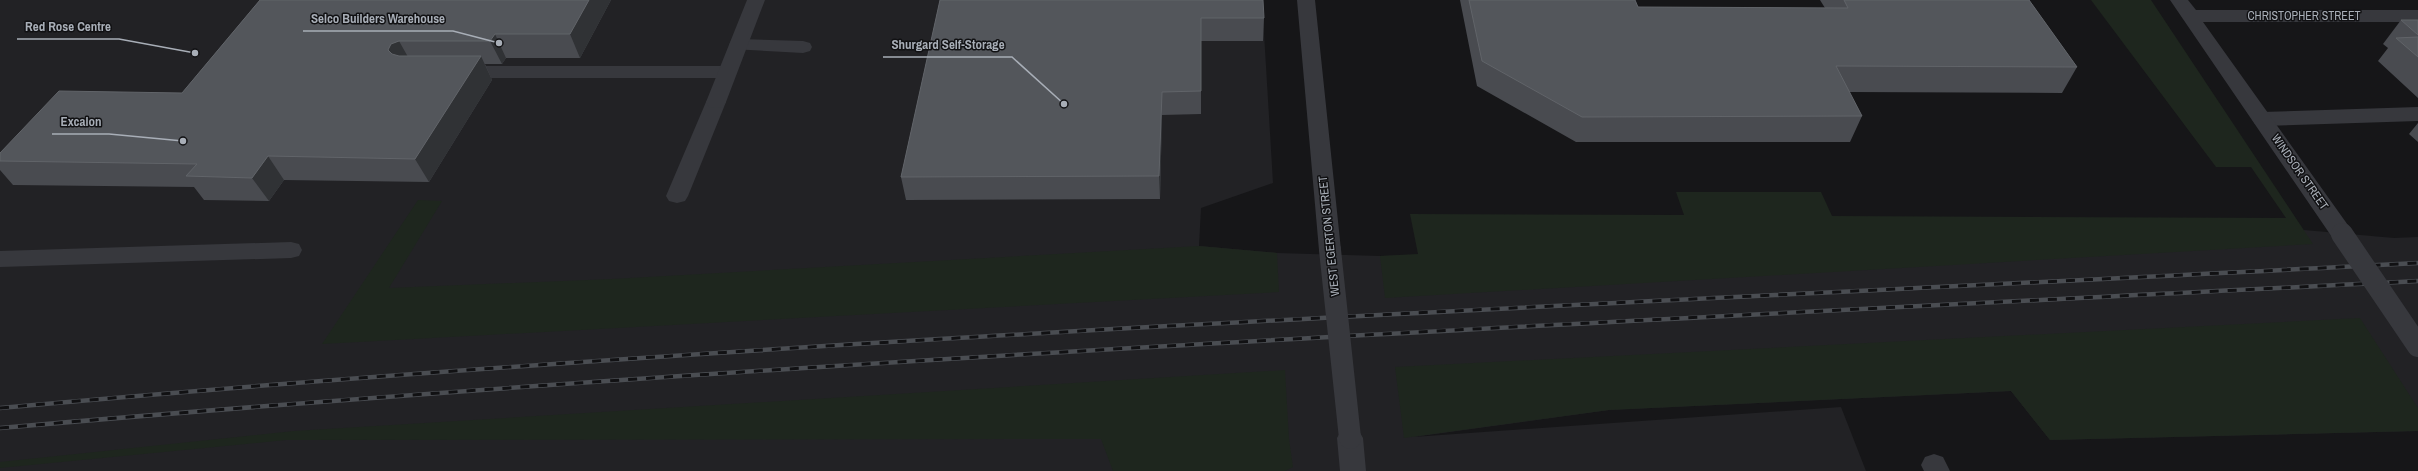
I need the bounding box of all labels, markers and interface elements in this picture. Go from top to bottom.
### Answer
callout: Selco Builders Warehouse [303,6,453,31]
street label: CHRISTOPHER STREET [2247,8,2361,24]
text: Selco Builders Warehouse [311,10,445,27]
callout: Red Rose Centre [17,14,119,39]
text: Red Rose Centre [25,18,111,35]
callout: Shurgard Self-Storage [883,32,1012,57]
text: Shurgard Self-Storage [891,36,1005,53]
callout: Excalon [52,109,109,134]
text: Excalon [61,113,101,130]
street label: WINDSOR STREET [2268,131,2332,213]
street label: WEST EGERTON STREET [1315,175,1343,297]

